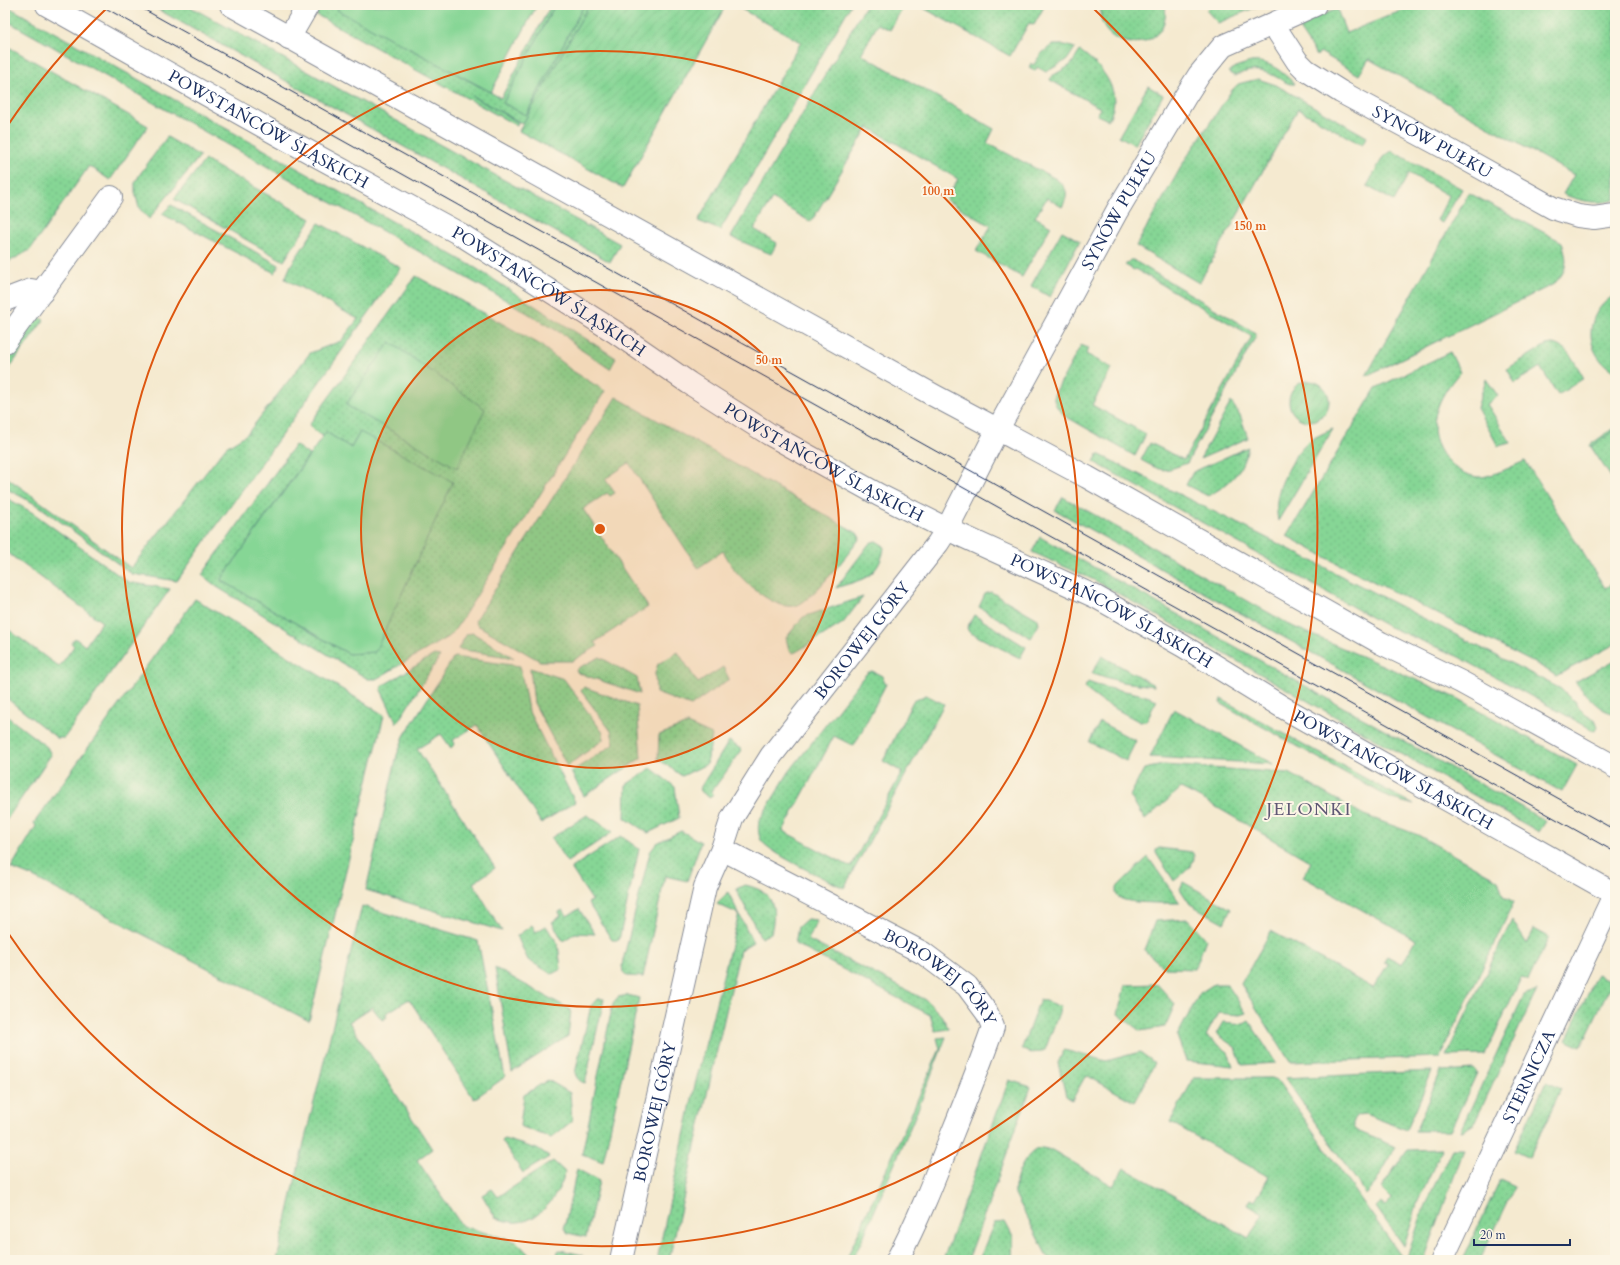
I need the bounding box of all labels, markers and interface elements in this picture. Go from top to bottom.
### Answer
street label: POWSTAŃCÓW ŚLĄSKICH [164,64,373,194]
street label: SYNÓW PUŁKU [1368,99,1496,183]
street label: SYNÓW PUŁKU [1076,147,1162,274]
text: 100 m [922,183,955,199]
text: 150 m [1234,218,1267,234]
street label: POWSTAŃCÓW ŚLĄSKICH [448,220,651,362]
text: 50 m [756,352,783,368]
street label: POWSTAŃCÓW ŚLĄSKICH [720,397,928,527]
centre of rings [593,522,607,536]
street label: POWSTAŃCÓW ŚLĄSKICH [1007,548,1217,673]
street label: BOROWEJ GÓRY [808,576,915,704]
street label: POWSTAŃCÓW ŚLĄSKICH [1289,704,1498,835]
district label: JELONKI [1263,797,1352,822]
street label: BOROWEJ GÓRY [879,923,1002,1029]
street label: STERNICZA [1497,1025,1561,1127]
street label: BOROWEJ GÓRY [627,1039,681,1184]
scale bar [1474,1221,1570,1247]
text: 20 m [1480,1227,1507,1243]

